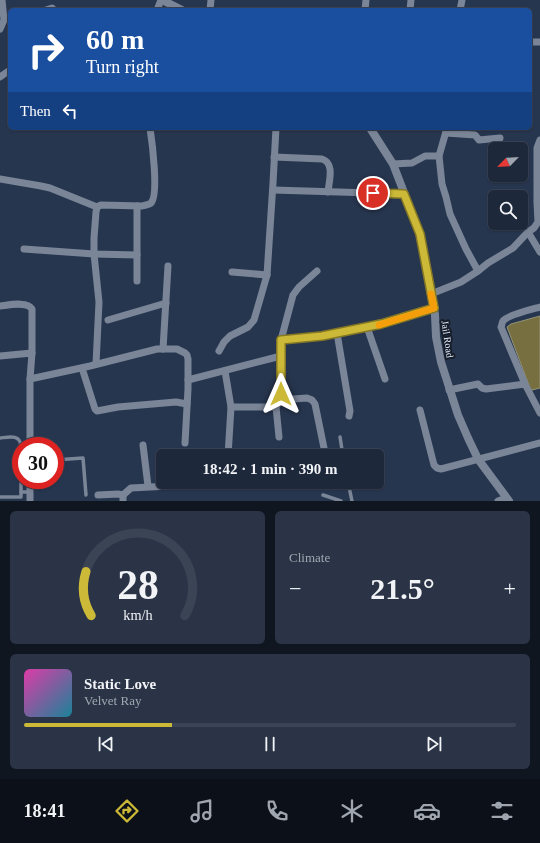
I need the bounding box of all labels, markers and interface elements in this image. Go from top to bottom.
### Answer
icon: right [20,24,72,76]
text: 60 m [86,24,144,55]
text: Turn right [86,57,159,77]
icon: left [59,100,81,122]
text: Then [20,103,51,119]
north arrow [488,142,528,182]
map controls [488,142,528,230]
pin [356,176,390,210]
icon: arrive [362,182,384,204]
button: search [488,190,528,230]
street label: Jail Road [439,320,456,358]
position arrow [260,373,302,415]
speed limit sign: 30 [12,437,64,489]
text: 18:42 · 1 min · 390 m [203,461,338,477]
text: Climate [289,550,330,565]
text: 28 [117,561,158,607]
text: 21.5° [370,572,435,605]
text: − [289,576,301,601]
text: + [504,576,516,601]
text: km/h [123,606,152,622]
text: Static Love [84,676,156,692]
text: Velvet Ray [84,693,141,708]
icon: previous [95,733,117,755]
icon: pause [259,733,281,755]
icon: next [423,733,445,755]
icon: directions [113,797,141,825]
icon: music [188,797,216,825]
icon: phone [263,797,291,825]
icon: climate [338,797,366,825]
icon: car [413,797,441,825]
icon: filters [488,797,516,825]
text: 18:41 [24,801,66,821]

